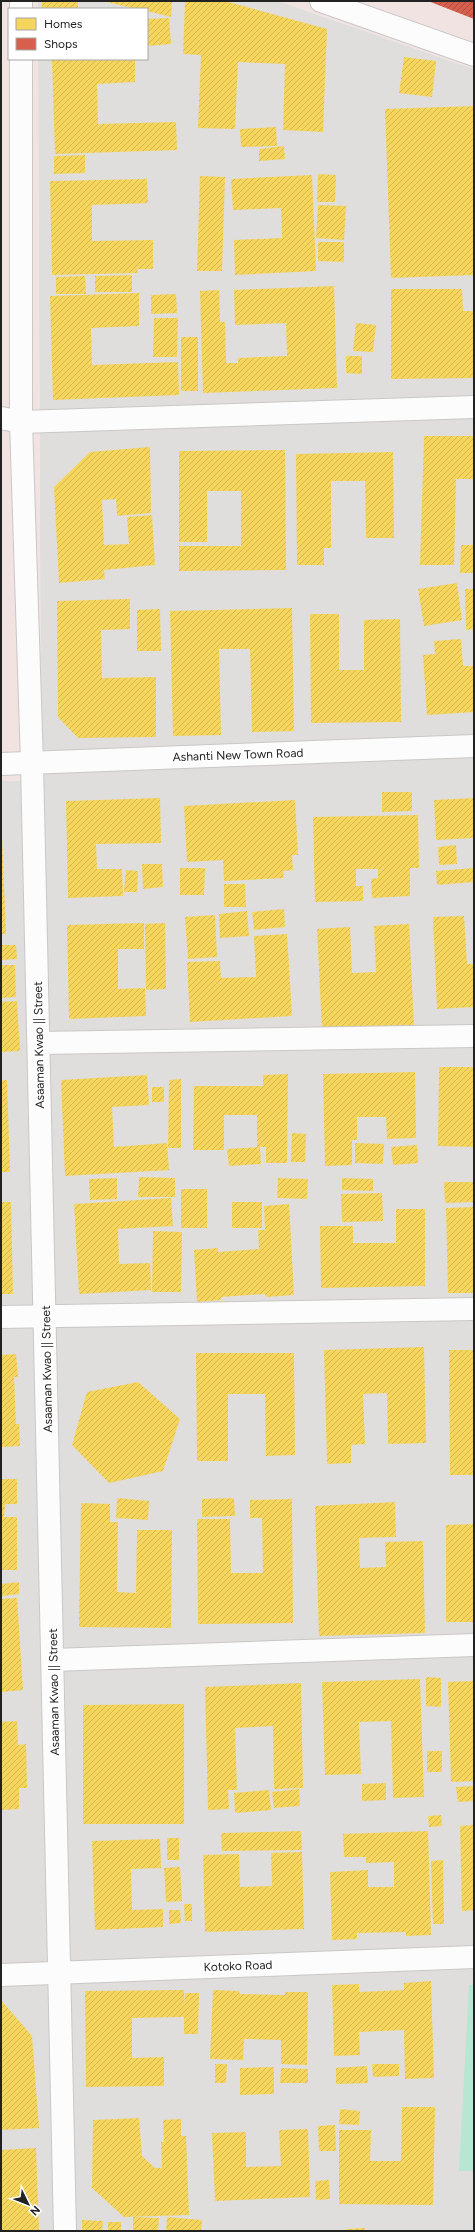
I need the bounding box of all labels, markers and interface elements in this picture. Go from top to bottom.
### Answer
legend [8,8,148,60]
text: Homes [44,17,83,31]
text: Shops [44,37,78,51]
street label: Ashanti New Town Road [172,746,304,764]
street label: Asaaman Kwao || Street [31,981,47,1109]
street label: Asaaman Kwao || Street [39,1305,55,1433]
street label: Asaaman Kwao || Street [46,1628,62,1756]
street label: Kotoko Road [203,1958,273,1974]
north arrow [8,2184,48,2224]
text: N [27,2203,43,2218]

